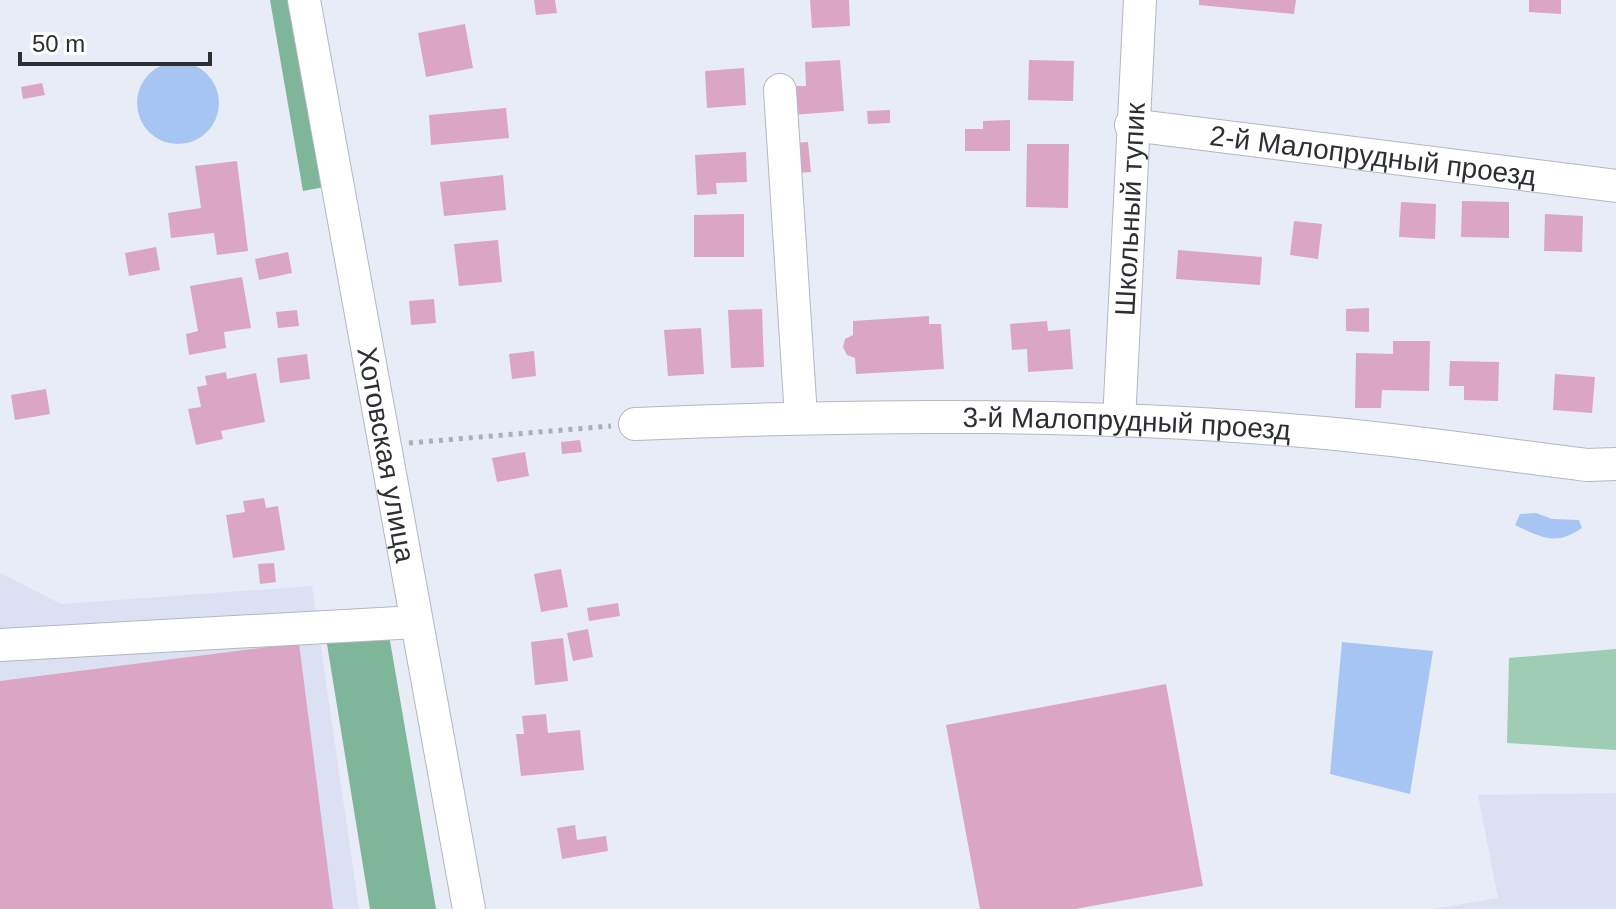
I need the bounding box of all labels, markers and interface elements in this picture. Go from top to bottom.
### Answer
scale bar [20,16,210,66]
text: 50 m [32,30,85,57]
street label: Школьный тупик [1109,101,1150,317]
street label: 2-й Малопрудный проезд [1208,120,1538,191]
street label: Хотовская улица [352,344,421,565]
street label: 3-й Малопрудный проезд [963,401,1292,446]

